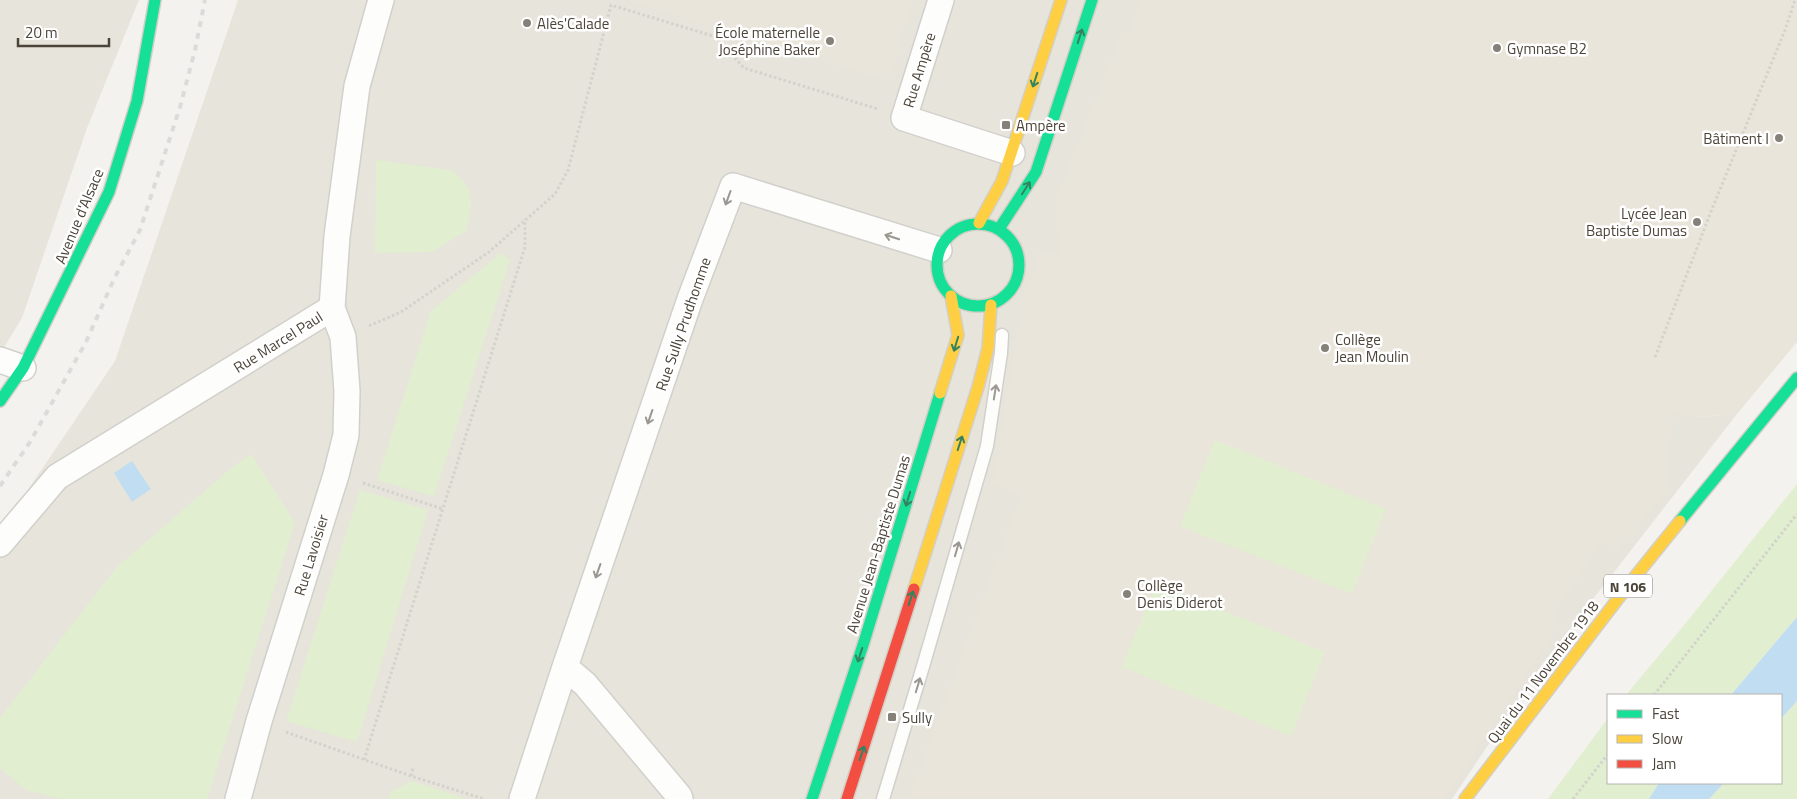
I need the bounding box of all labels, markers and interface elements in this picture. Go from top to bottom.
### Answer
place label: Alès'Calade [537,12,609,35]
scale bar [18,15,109,47]
marker: Alès'Calade [521,17,533,29]
text: 20 m [25,21,58,44]
place label: École maternelle Joséphine Baker [715,21,820,61]
one-way arrow [1076,28,1086,44]
street label: Rue Ampère [897,30,941,110]
marker: École maternelle Joséphine Baker [824,35,836,47]
place label: Gymnase B2 [1507,37,1587,60]
marker: Gymnase B2 [1491,42,1503,54]
one-way arrow [1030,71,1039,87]
place label: Ampère [1016,114,1066,137]
marker: Ampère [1000,119,1012,131]
place label: Bâtiment I [1703,127,1769,150]
marker: Bâtiment I [1773,132,1785,144]
street label: Avenue d'Alsace [49,165,109,267]
one-way arrow [1021,182,1031,196]
one-way arrow [723,190,732,205]
place label: Lycée Jean Baptiste Dumas [1586,202,1687,242]
marker: Lycée Jean Baptiste Dumas [1691,216,1703,228]
one-way arrow [884,231,900,241]
street label: Rue Sully Prudhomme [649,254,717,394]
street label: Rue Marcel Paul [229,305,327,379]
place label: Collège Jean Moulin [1335,328,1409,368]
one-way arrow [950,336,960,352]
marker: Collège Jean Moulin [1319,342,1331,354]
one-way arrow [991,384,1001,400]
one-way arrow [645,409,654,424]
one-way arrow [956,435,966,451]
street label: Avenue Jean-Baptiste Dumas [840,452,916,636]
one-way arrow [902,491,912,507]
street label: Rue Lavoisier [288,511,334,599]
one-way arrow [953,542,963,558]
one-way arrow [593,562,602,578]
place label: Collège Denis Diderot [1137,574,1223,614]
road number: N 106 [1604,574,1652,598]
marker: Collège Denis Diderot [1121,588,1133,600]
one-way arrow [907,590,917,606]
street label: Quai du 11 Novembre 1918 [1482,596,1604,748]
one-way arrow [855,646,864,662]
one-way arrow [913,678,923,694]
legend [1607,694,1782,784]
text: Fast [1652,702,1680,725]
place label: Sully [902,706,932,729]
marker: Sully [886,711,898,723]
text: Slow [1652,727,1683,750]
one-way arrow [858,745,868,761]
text: Jam [1652,752,1676,775]

